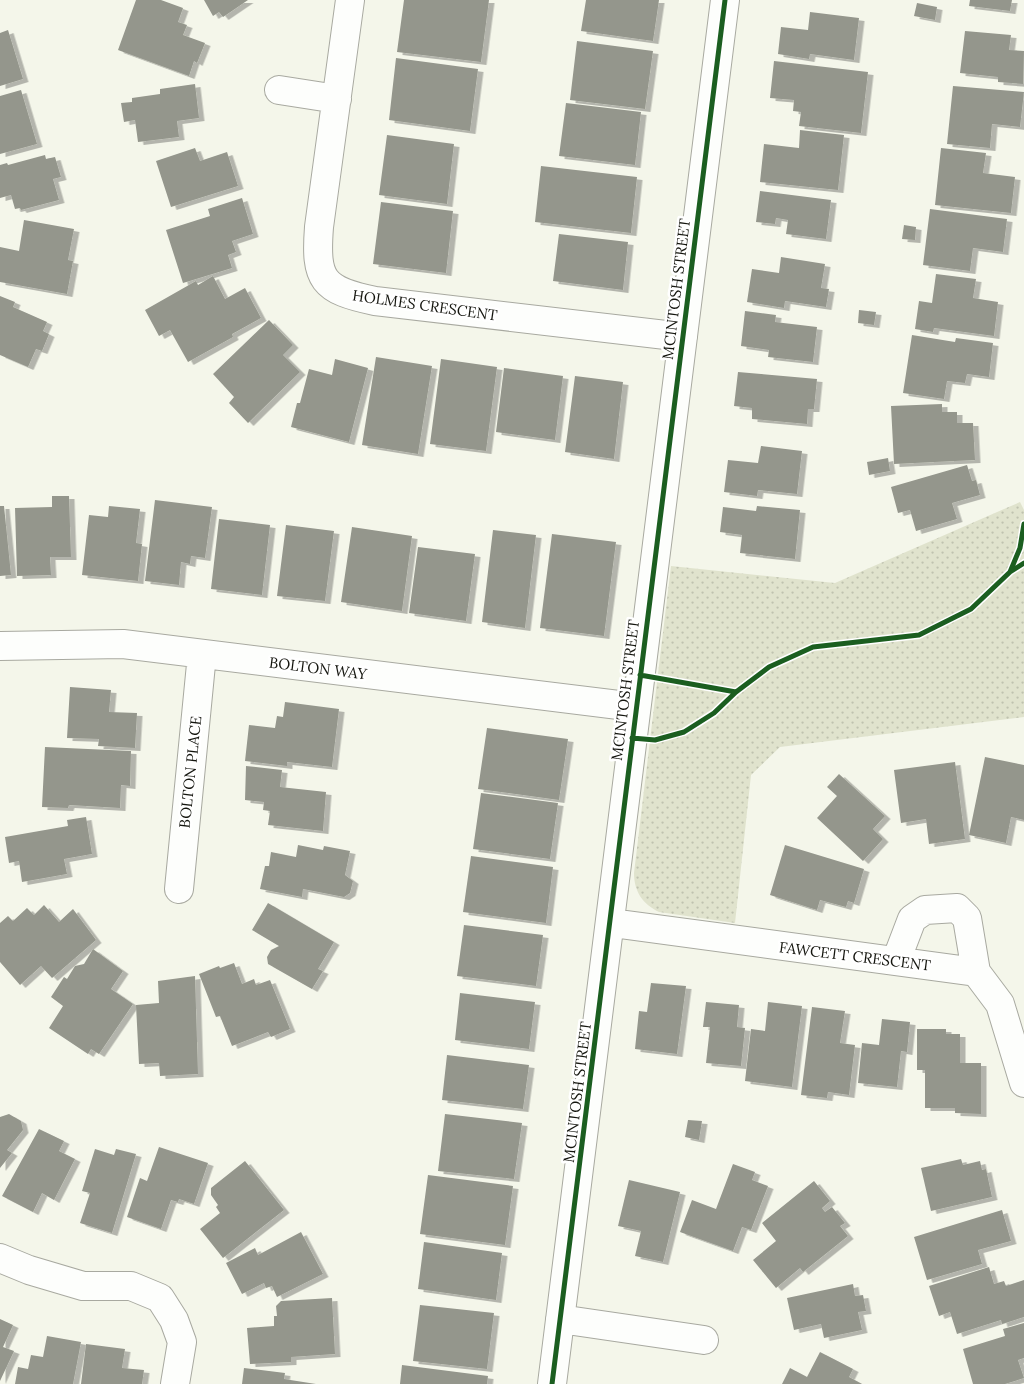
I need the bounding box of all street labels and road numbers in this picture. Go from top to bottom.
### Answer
street label: MCINTOSH STREET [658,217,694,361]
street label: HOLMES CRESCENT [351,285,499,325]
street label: MCINTOSH STREET [607,618,643,762]
street label: BOLTON WAY [268,653,368,683]
street label: BOLTON PLACE [175,715,205,829]
street label: FAWCETT CRESCENT [778,937,932,975]
street label: MCINTOSH STREET [559,1020,595,1164]

